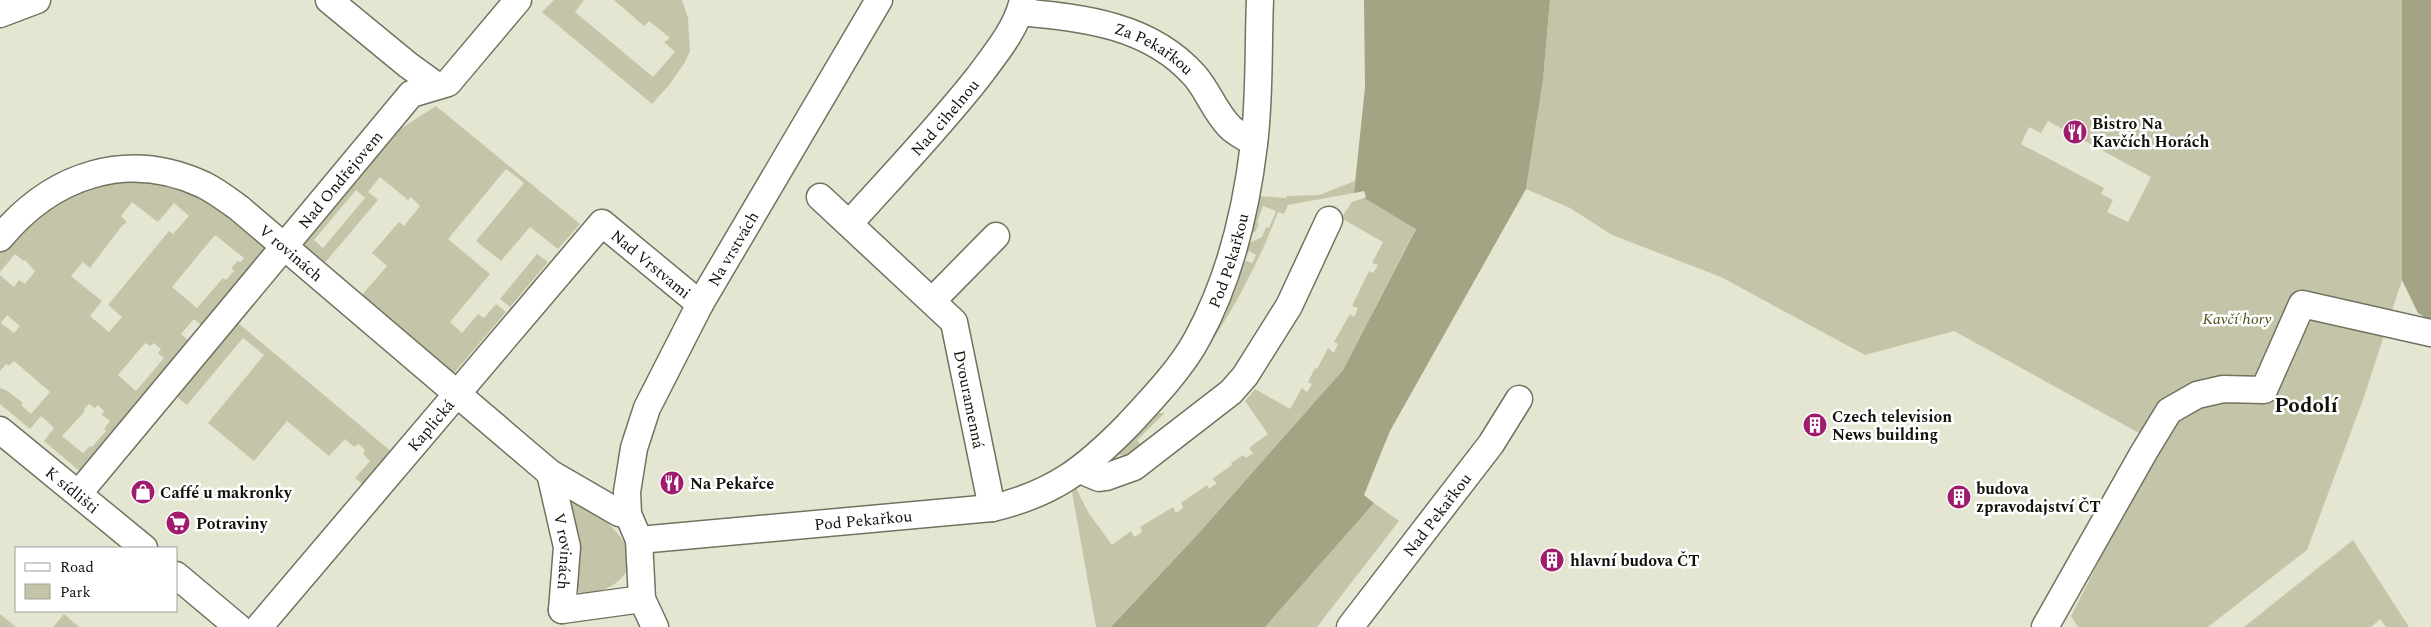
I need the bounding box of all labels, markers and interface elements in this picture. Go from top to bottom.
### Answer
street label: Za Pekařkou [1111,17,1199,81]
street label: Nad cihelnou [905,74,985,162]
place label: Bistro Na Kavčích Horách [2092,112,2210,154]
restaurant icon: Bistro Na Kavčích Horách [2062,119,2088,145]
street label: Nad Ondřejovem [293,125,389,234]
street label: Na vrstvách [702,207,765,291]
street label: Pod Pekařkou [1203,211,1255,312]
street label: V rovinách [253,219,328,288]
street label: Nad Vrstvami [605,224,696,305]
park label: Kavčí hory [2203,307,2271,331]
street label: Dvouramenná [947,348,991,451]
district label: Podolí [2274,390,2339,422]
street label: Kaplická [402,394,461,457]
place label: Czech television News building [1832,405,1952,447]
building icon: Czech television News building [1802,412,1828,438]
street label: K sídlišti [40,461,104,520]
street label: Nad Pekařkou [1397,468,1478,562]
restaurant icon: Na Pekařce [659,470,685,496]
place label: Na Pekařce [690,472,774,496]
place label: budova zpravodajství ČT [1976,477,2101,519]
shop icon: Caffé u makronky [130,479,156,505]
place label: Caffé u makronky [160,481,293,505]
building icon: budova zpravodajství ČT [1946,484,1972,510]
street label: Pod Pekařkou [813,504,913,537]
supermarket icon: Potraviny [165,510,191,536]
street label: V rovinách [547,511,579,591]
place label: Potraviny [196,512,269,536]
legend [15,547,178,612]
building icon: hlavní budova ČT [1539,547,1565,573]
place label: hlavní budova ČT [1570,549,1699,573]
text: Road [60,556,94,579]
text: Park [60,581,91,604]

